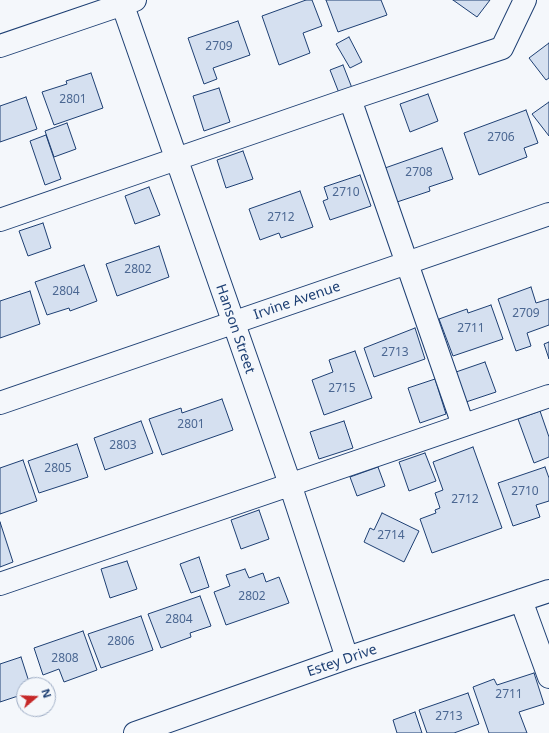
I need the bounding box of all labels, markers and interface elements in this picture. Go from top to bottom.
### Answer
house number: 2709 [205,40,233,54]
house number: 2801 [59,93,87,107]
house number: 2706 [487,131,515,145]
house number: 2708 [405,166,433,180]
house number: 2710 [332,186,360,200]
house number: 2712 [267,211,295,225]
house number: 2802 [124,263,152,277]
street label: Irvine Avenue [251,278,343,324]
street label: Hanson Street [212,282,258,376]
house number: 2804 [52,285,80,299]
house number: 2709 [512,307,540,321]
house number: 2711 [457,322,485,336]
house number: 2713 [381,346,409,360]
house number: 2715 [328,382,356,396]
house number: 2801 [177,418,205,432]
house number: 2803 [109,439,137,453]
house number: 2805 [44,462,72,476]
house number: 2710 [511,485,539,499]
house number: 2712 [451,493,479,507]
house number: 2714 [377,529,405,543]
house number: 2802 [238,590,266,604]
house number: 2804 [165,613,193,627]
house number: 2806 [107,635,135,649]
street label: Estey Drive [305,641,379,681]
house number: 2808 [51,652,79,666]
north arrow [16,677,56,717]
text: N [38,687,55,700]
house number: 2711 [495,688,523,702]
house number: 2713 [435,710,463,724]

